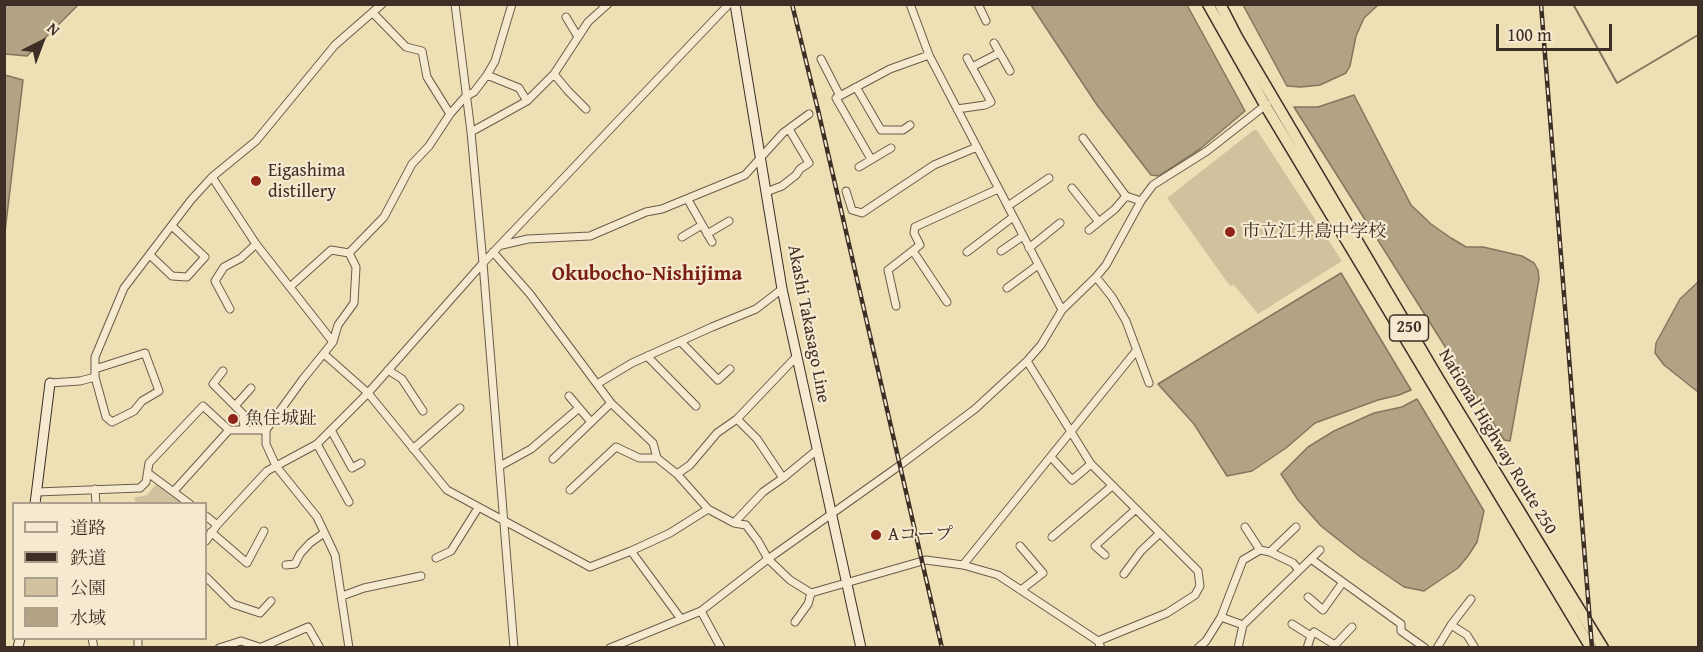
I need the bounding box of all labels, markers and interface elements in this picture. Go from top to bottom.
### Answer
north arrow [12,12,72,72]
scale bar [1499,12,1614,50]
text: N [42,16,66,41]
text: 100 m [1507,21,1552,48]
place label: Eigashima distillery [268,160,345,202]
marker: Eigashima distillery [249,174,263,188]
place label: 市立江井島中学校 [1242,221,1386,243]
marker: 市立江井島中学校 [1223,225,1237,239]
street label: Akashi Takasago Line [782,243,834,405]
district label: Okubocho-Nishijima [552,262,742,288]
road number: 250 [1390,315,1428,341]
street label: National Highway Route 250 [1433,345,1561,539]
place label: 魚住城趾 [245,408,317,430]
marker: 魚住城趾 [226,412,240,426]
legend [12,502,207,640]
text: 道路 [70,514,106,541]
place label: Aコープ [888,524,953,546]
marker: Aコープ [869,528,883,542]
text: 鉄道 [70,544,106,571]
text: 公園 [70,574,106,601]
text: 水域 [70,604,106,631]

